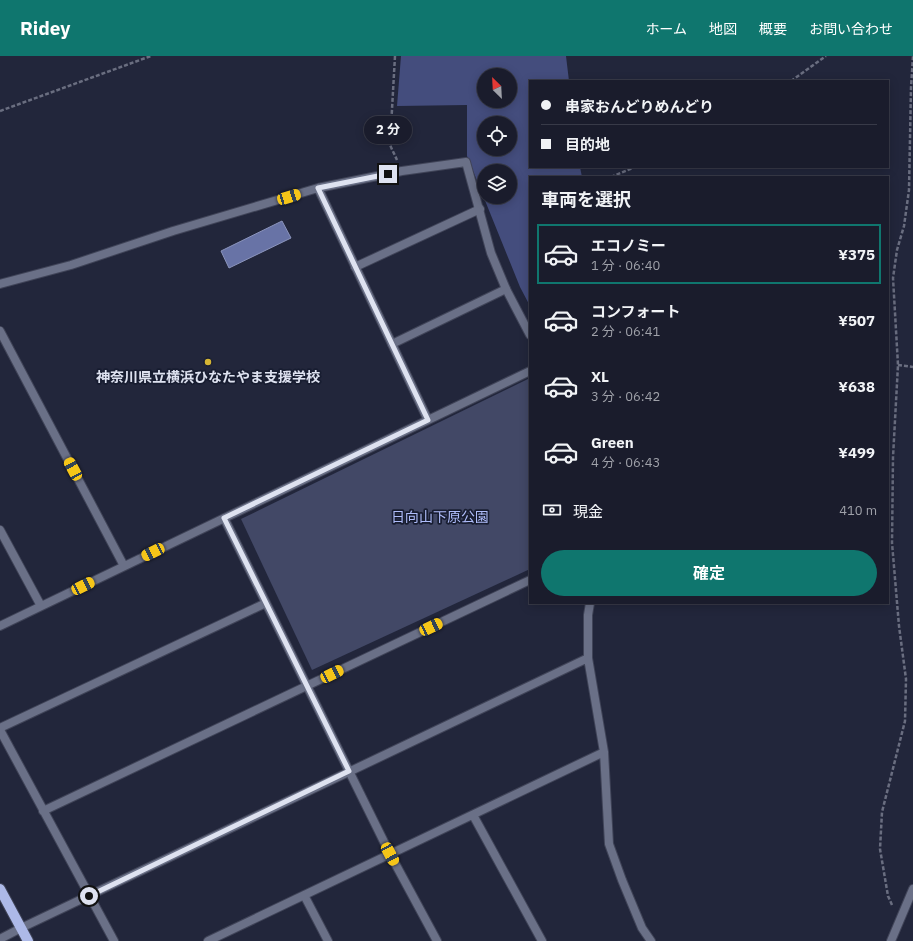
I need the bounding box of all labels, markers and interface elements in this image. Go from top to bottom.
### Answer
text: Ridey [20,16,70,40]
text: ホーム [645,20,687,38]
text: 地図 [709,20,737,38]
text: 概要 [759,20,787,38]
text: お問い合わせ [809,20,893,38]
north arrow [477,68,517,108]
map controls [477,68,517,204]
text: 串家おんどりめんどり [565,97,714,116]
callout: 2 分 [364,116,412,144]
button: locate [477,116,517,156]
text: 2 分 [376,121,400,138]
text: 目的地 [565,135,610,154]
button: layers [477,164,517,204]
route end [379,165,397,183]
car [276,188,302,206]
text: 車両を選択 [541,188,631,211]
icon: car [543,236,579,272]
text: エコノミー [591,236,666,255]
text: ¥375 [838,245,875,264]
text: 1 分 · 06:40 [591,257,660,274]
icon: car [543,302,579,338]
text: コンフォート [591,302,681,321]
text: ¥507 [838,311,875,330]
text: 2 分 · 06:41 [591,323,660,340]
marker: 神奈川県立横浜ひなたやま支援学校 [203,357,213,367]
text: XL [591,367,609,386]
place label: 神奈川県立横浜ひなたやま支援学校 [96,368,320,386]
icon: car [543,368,579,404]
text: ¥638 [838,377,875,396]
text: 3 分 · 06:42 [591,388,660,405]
text: Green [591,433,634,452]
icon: car [543,434,579,470]
text: ¥499 [838,443,875,462]
text: 4 分 · 06:43 [591,454,660,471]
car [62,456,84,482]
icon: cash [541,499,563,521]
text: 現金 [573,502,603,521]
text: 410 m [839,502,877,519]
park label: 日向山下原公園 [391,508,489,526]
car [140,541,166,563]
button: 確定 [541,550,877,596]
car [70,575,96,597]
car [418,616,444,638]
car [319,663,345,685]
car [379,841,401,867]
route start [80,887,98,905]

